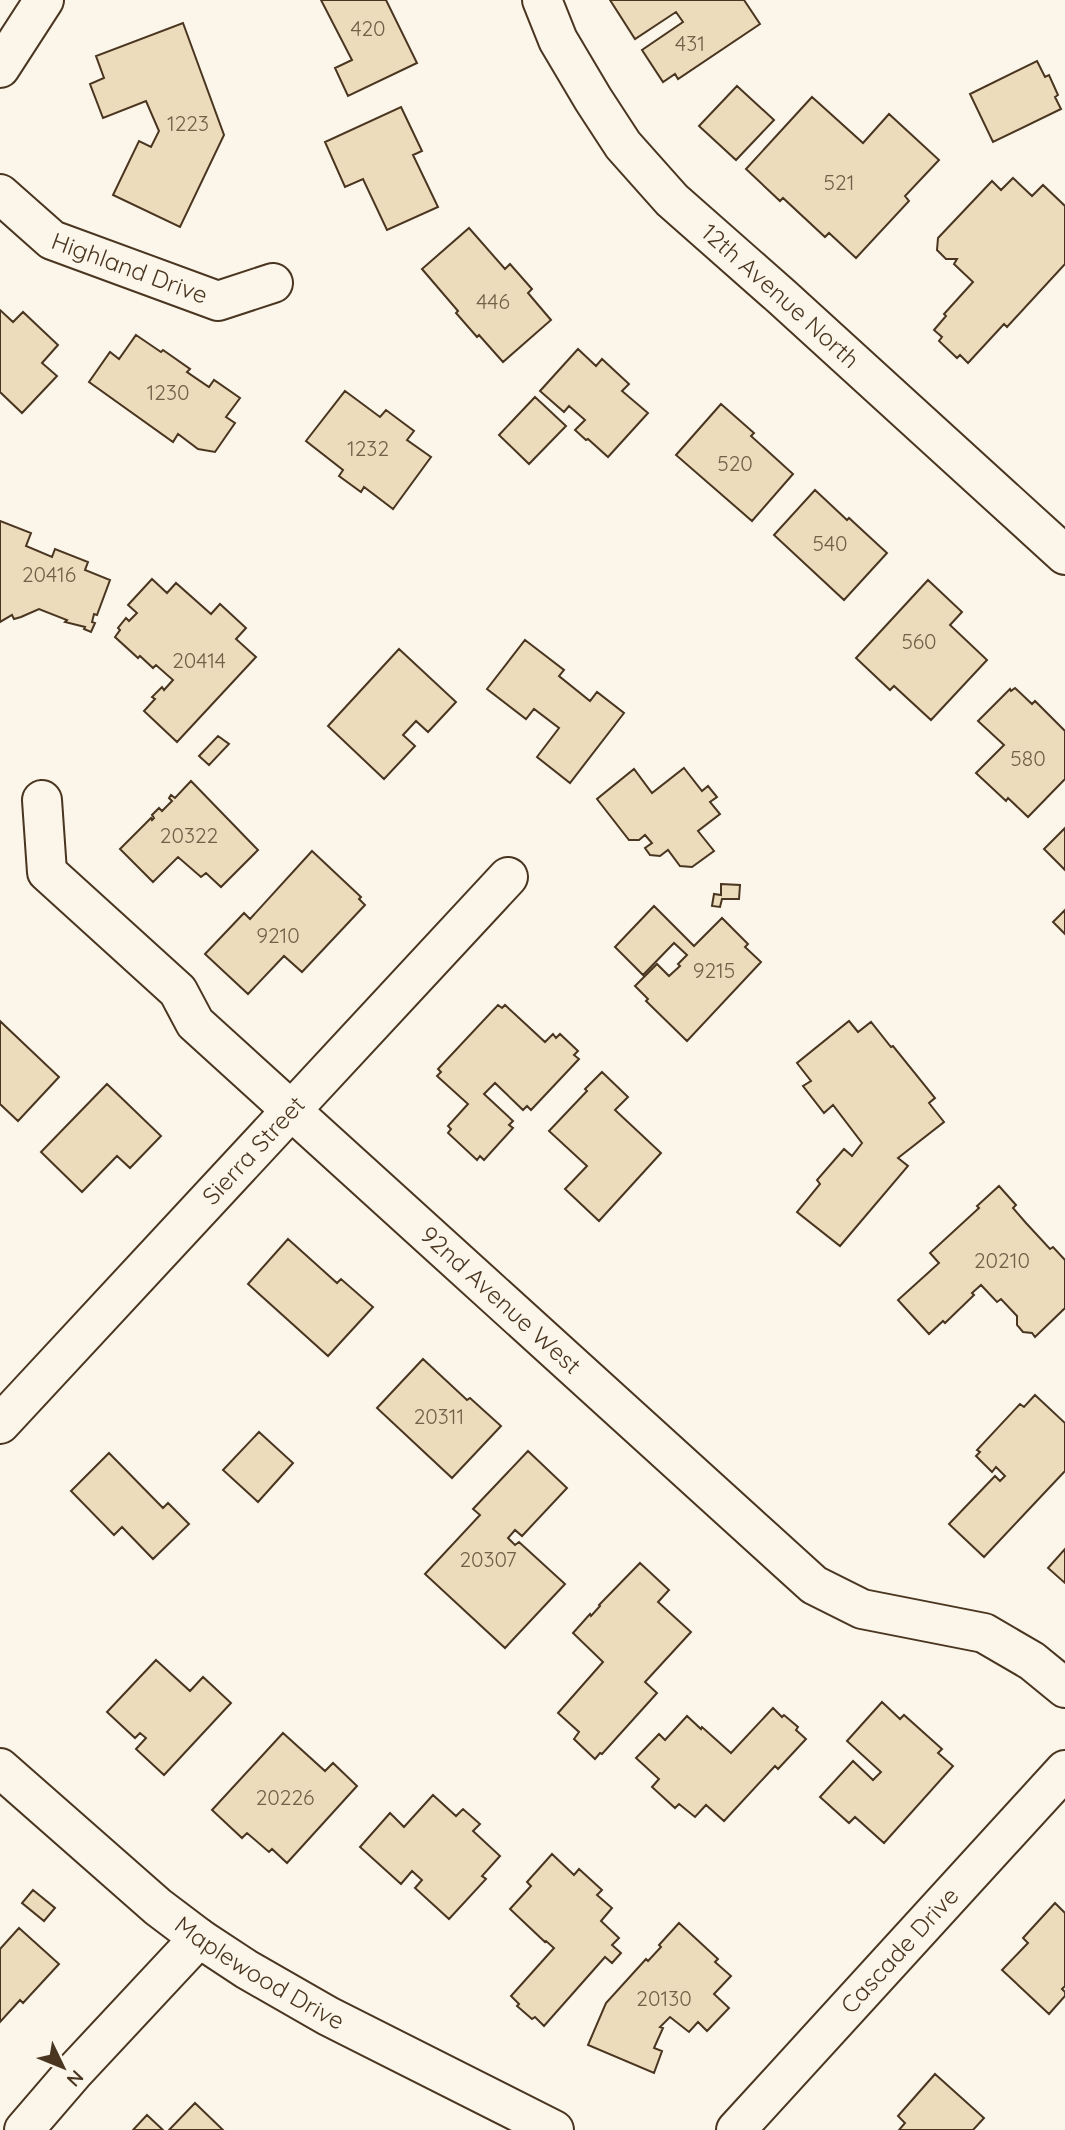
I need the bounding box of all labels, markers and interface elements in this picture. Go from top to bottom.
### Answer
house number: 420 [350,15,386,41]
house number: 431 [675,30,705,56]
house number: 1223 [167,110,209,136]
house number: 521 [824,169,854,195]
street label: 12th Avenue North [695,217,866,374]
street label: Highland Drive [48,225,212,310]
house number: 446 [476,288,510,314]
house number: 1230 [147,379,189,405]
house number: 1232 [347,435,389,461]
house number: 520 [717,450,753,476]
house number: 540 [812,530,848,556]
house number: 20416 [22,561,76,587]
house number: 560 [901,628,937,654]
house number: 20414 [172,647,226,673]
house number: 580 [1010,745,1046,771]
house number: 20322 [160,822,218,848]
house number: 9210 [256,922,300,948]
house number: 9215 [693,957,735,983]
street label: Sierra Street [195,1090,311,1210]
street label: 92nd Avenue West [415,1219,588,1380]
house number: 20210 [974,1247,1030,1273]
house number: 20311 [414,1403,464,1429]
house number: 20307 [459,1546,517,1572]
house number: 20226 [256,1784,314,1810]
street label: Cascade Drive [834,1880,965,2019]
street label: Maplewood Drive [169,1909,350,2036]
house number: 20130 [636,1985,692,2011]
north arrow [28,2032,98,2102]
text: N [62,2065,89,2092]

